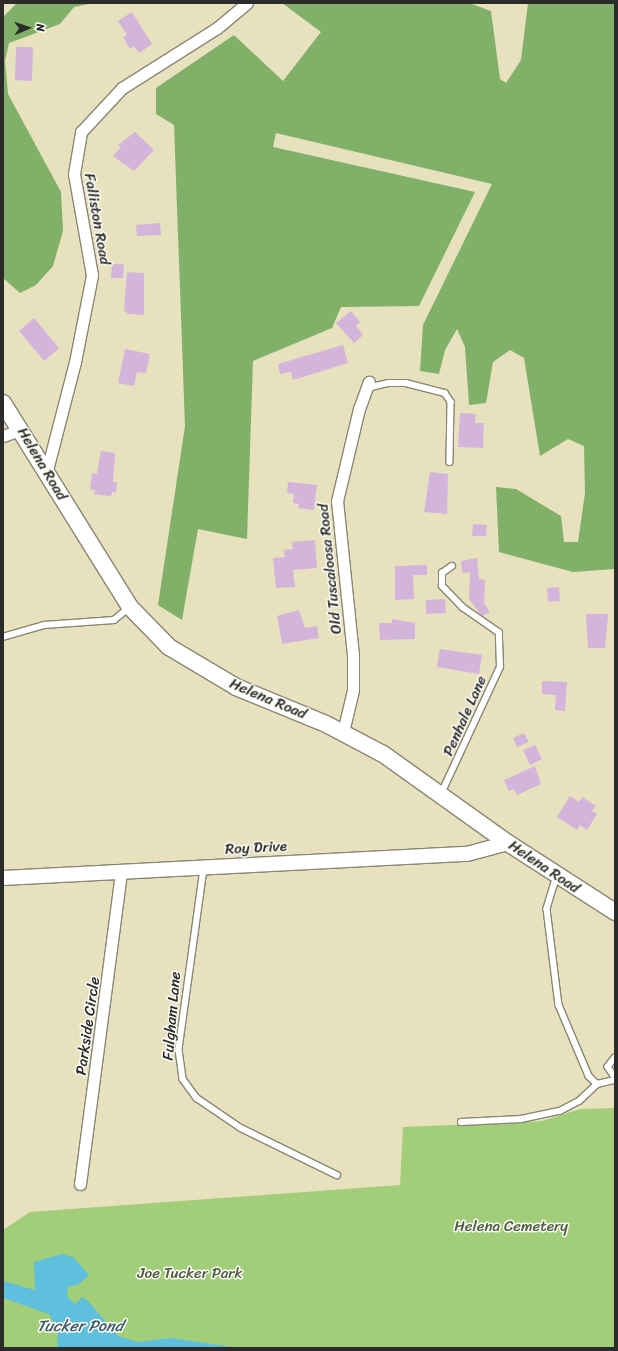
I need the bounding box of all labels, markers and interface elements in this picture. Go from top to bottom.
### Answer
north arrow [8,8,48,48]
text: N [31,23,50,32]
street label: Falliston Road [80,172,114,266]
street label: Helena Road [13,424,71,504]
street label: Old Tuscaloosa Road [314,502,346,636]
street label: Penhale Lane [439,673,491,759]
street label: Helena Road [227,675,309,723]
street label: Roy Drive [224,837,288,859]
street label: Helena Road [505,837,583,897]
street label: Fulgham Lane [159,971,185,1061]
street label: Parkside Circle [72,976,104,1076]
park label: Helena Cemetery [454,1218,568,1236]
park label: Joe Tucker Park [137,1265,243,1283]
water label: Tucker Pond [37,1316,123,1336]

